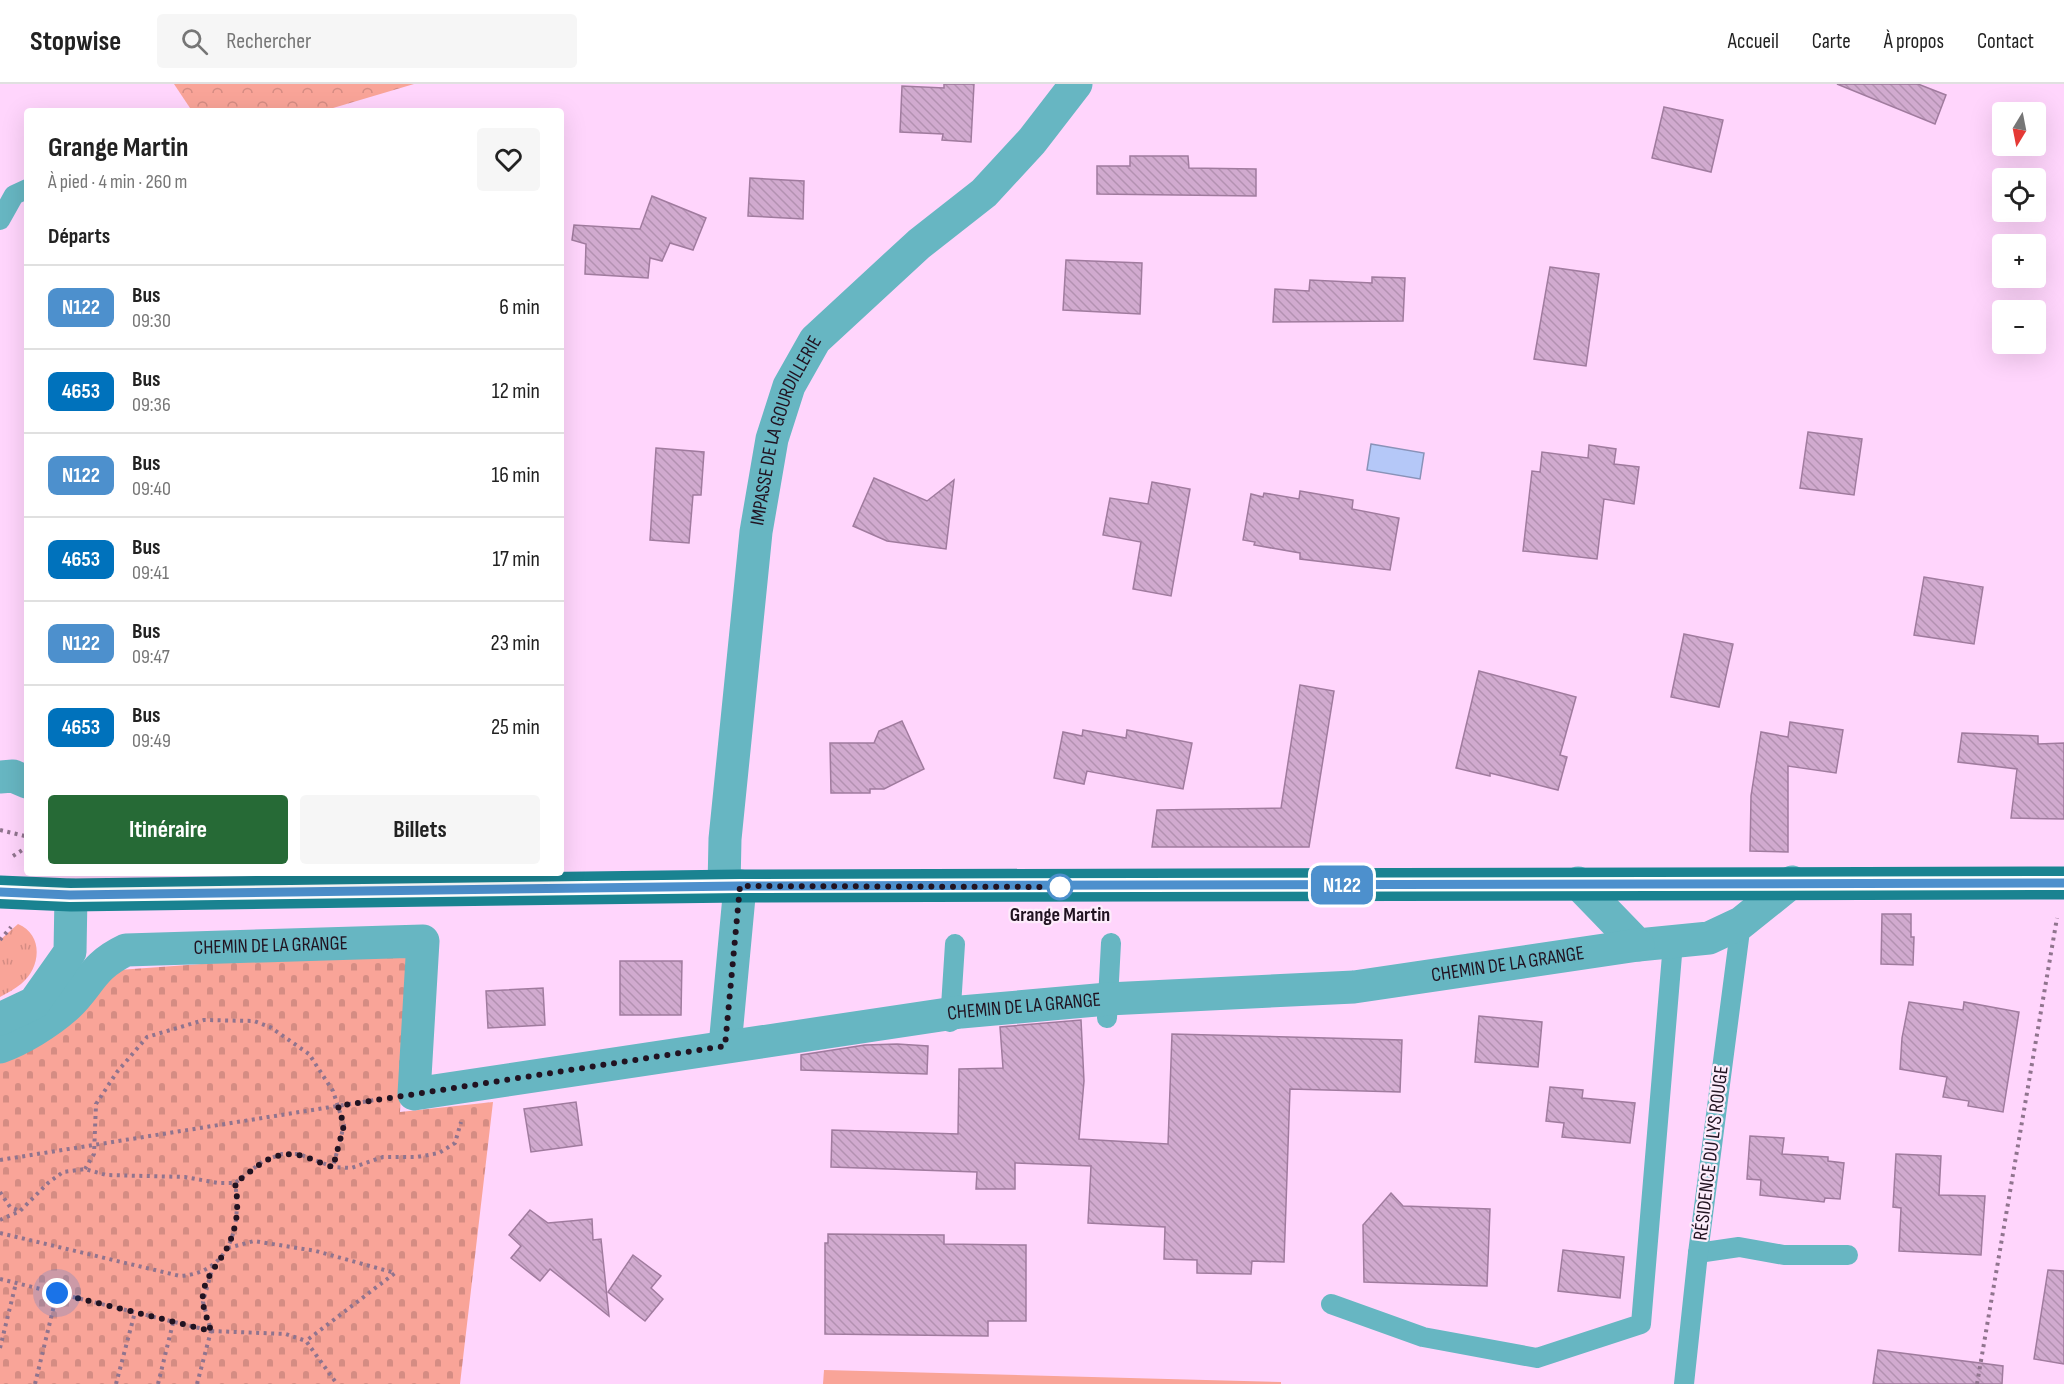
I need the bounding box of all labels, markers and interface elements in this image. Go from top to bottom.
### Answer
search box [157,14,577,68]
text: Stopwise [30,25,121,58]
icon: search [178,25,211,58]
text: Rechercher [226,28,311,55]
text: Accueil [1728,29,1779,54]
text: Carte [1812,29,1851,54]
text: À propos [1884,29,1944,54]
text: Contact [1977,29,2034,54]
north arrow [1992,102,2046,156]
map controls [1992,102,2046,354]
button: heart [477,128,540,191]
text: Grange Martin [48,131,188,164]
button: locate [1992,168,2046,222]
text: À pied · 4 min · 260 m [48,170,187,194]
text: Départs [48,223,110,250]
button: + [1992,234,2046,288]
text: Bus [132,282,161,309]
text: 6 min [499,294,540,321]
text: N122 [62,295,100,320]
button: − [1992,300,2046,354]
text: 09:30 [132,309,171,333]
street label: IMPASSE DE LA GOURDILLERIE [745,331,827,527]
text: Bus [132,366,161,393]
text: 12 min [492,378,540,405]
text: 4653 [62,379,100,404]
text: 09:36 [132,393,171,417]
text: Bus [132,450,161,477]
text: 16 min [492,462,540,489]
text: N122 [62,463,100,488]
text: 09:40 [132,477,171,501]
text: Bus [132,534,161,561]
text: 17 min [492,546,540,573]
text: 4653 [62,547,100,572]
text: 09:41 [132,561,169,585]
text: Bus [132,618,161,645]
text: 23 min [491,630,540,657]
text: N122 [62,631,100,656]
text: 09:47 [132,645,170,669]
text: Bus [132,702,161,729]
text: 25 min [491,714,540,741]
text: 4653 [62,715,100,740]
text: 09:49 [132,729,171,753]
button: Itinéraire [48,795,288,864]
button: Billets [300,795,540,864]
line badge: N122 [1300,866,1384,904]
text: N122 [1323,873,1361,898]
marker: Grange Martin [1047,874,1073,900]
place label: Grange Martin [1010,903,1110,927]
street label: CHEMIN DE LA GRANGE [193,931,348,960]
street label: CHEMIN DE LA GRANGE [1430,941,1586,987]
street label: CHEMIN DE LA GRANGE [945,988,1102,1026]
street label: RÉSIDENCE DU LYS ROUGE [1688,1064,1734,1242]
your location [42,1278,72,1308]

